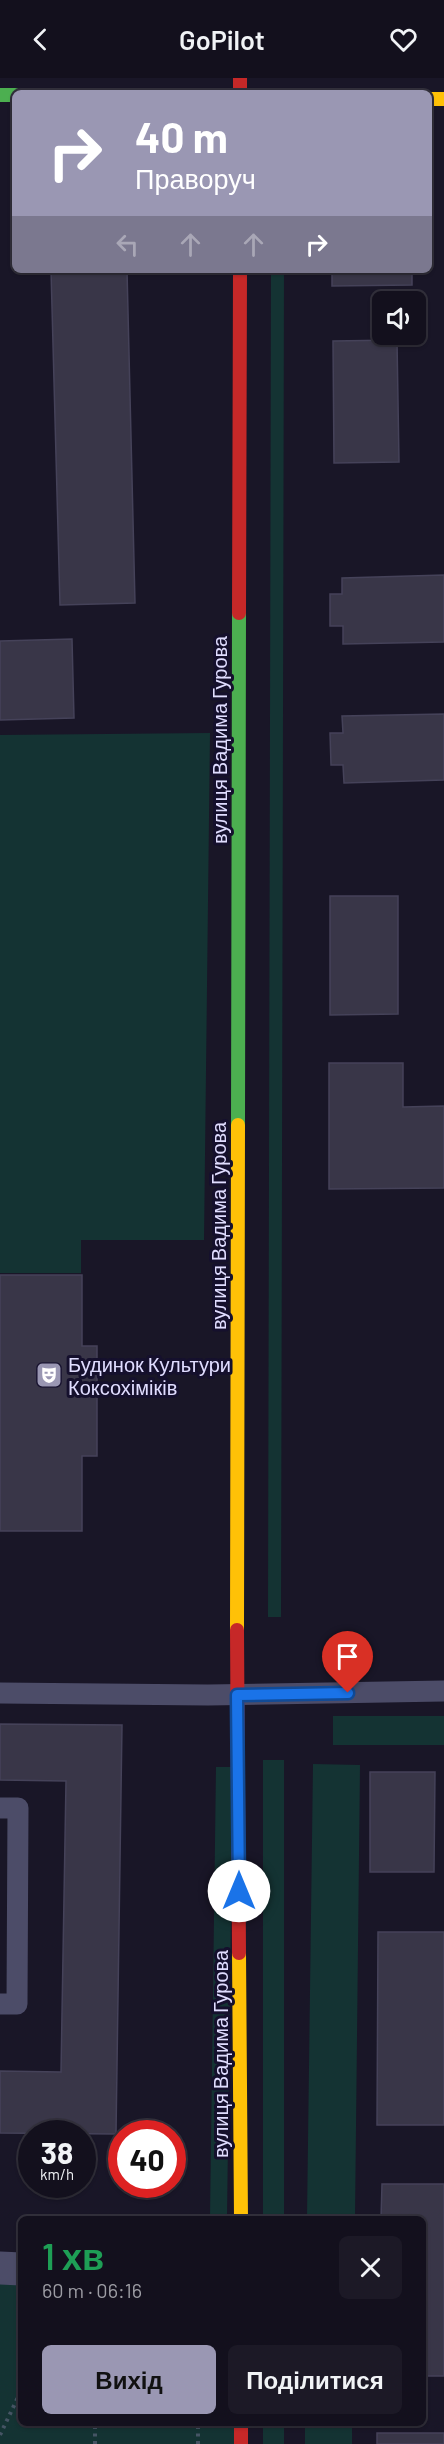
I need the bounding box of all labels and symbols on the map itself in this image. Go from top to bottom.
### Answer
street label: вулиця Вадима Гурова [207,635,231,844]
street label: вулиця Вадима Гурова [206,1121,230,1330]
place label: Будинок Культури Коксохіміків [68,1352,231,1399]
theatre icon: Будинок Культури Коксохіміків [34,1360,64,1390]
pin [322,1631,373,1693]
position arrow [207,1859,271,1923]
street label: вулиця Вадима Гурова [208,1949,232,2158]
speed limit sign: 40 [108,2120,186,2198]

